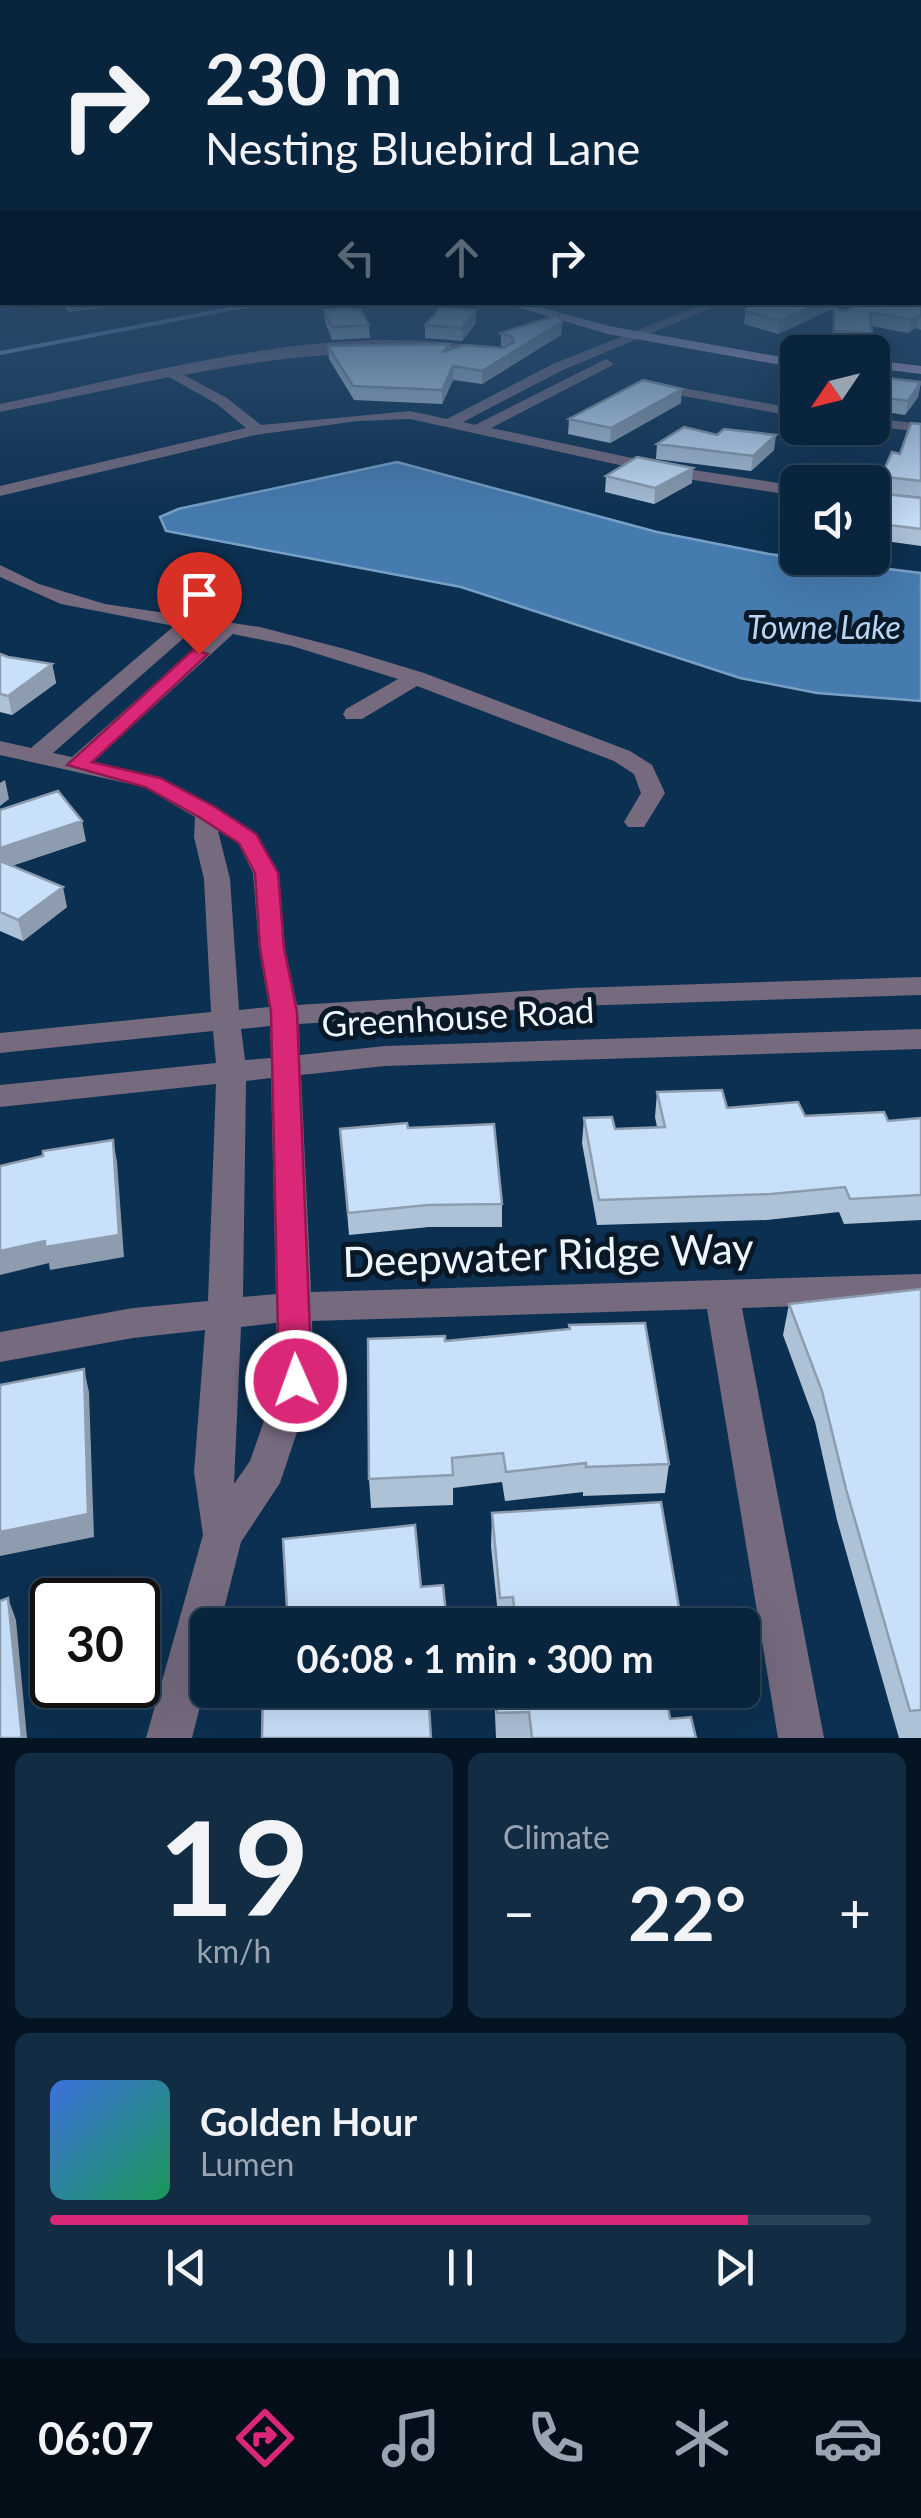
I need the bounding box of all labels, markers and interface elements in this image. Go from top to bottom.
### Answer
text: 230 m [205,36,402,120]
icon: right [40,40,170,170]
text: Nesting Bluebird Lane [205,121,640,175]
icon: left [329,230,384,285]
icon: ahead [434,230,489,285]
icon: right [539,230,594,285]
north arrow [780,335,890,445]
map controls [780,335,890,575]
button: sound [780,465,890,575]
pin [157,552,242,655]
icon: arrive [172,567,227,622]
water label: Towne Lake [747,607,901,646]
street label: Greenhouse Road [321,988,595,1044]
street label: Deepwater Ridge Way [341,1222,755,1286]
position arrow [244,1329,348,1433]
speed limit sign: 30 [30,1578,160,1708]
text: 06:08 · 1 min · 300 m [296,1635,654,1681]
text: 19 [159,1788,309,1944]
text: Climate [503,1817,610,1856]
text: 22° [628,1867,746,1957]
text: − [503,1879,535,1945]
text: + [839,1879,871,1945]
text: km/h [197,1931,271,1970]
text: Golden Hour [200,2098,417,2144]
text: Lumen [200,2144,294,2183]
icon: previous [159,2240,214,2295]
icon: pause [433,2240,488,2295]
icon: next [707,2240,762,2295]
icon: directions [230,2403,300,2473]
icon: music [376,2403,446,2473]
icon: phone [521,2403,591,2473]
icon: climate [667,2403,737,2473]
icon: car [813,2403,883,2473]
text: 06:07 [38,2411,154,2465]

